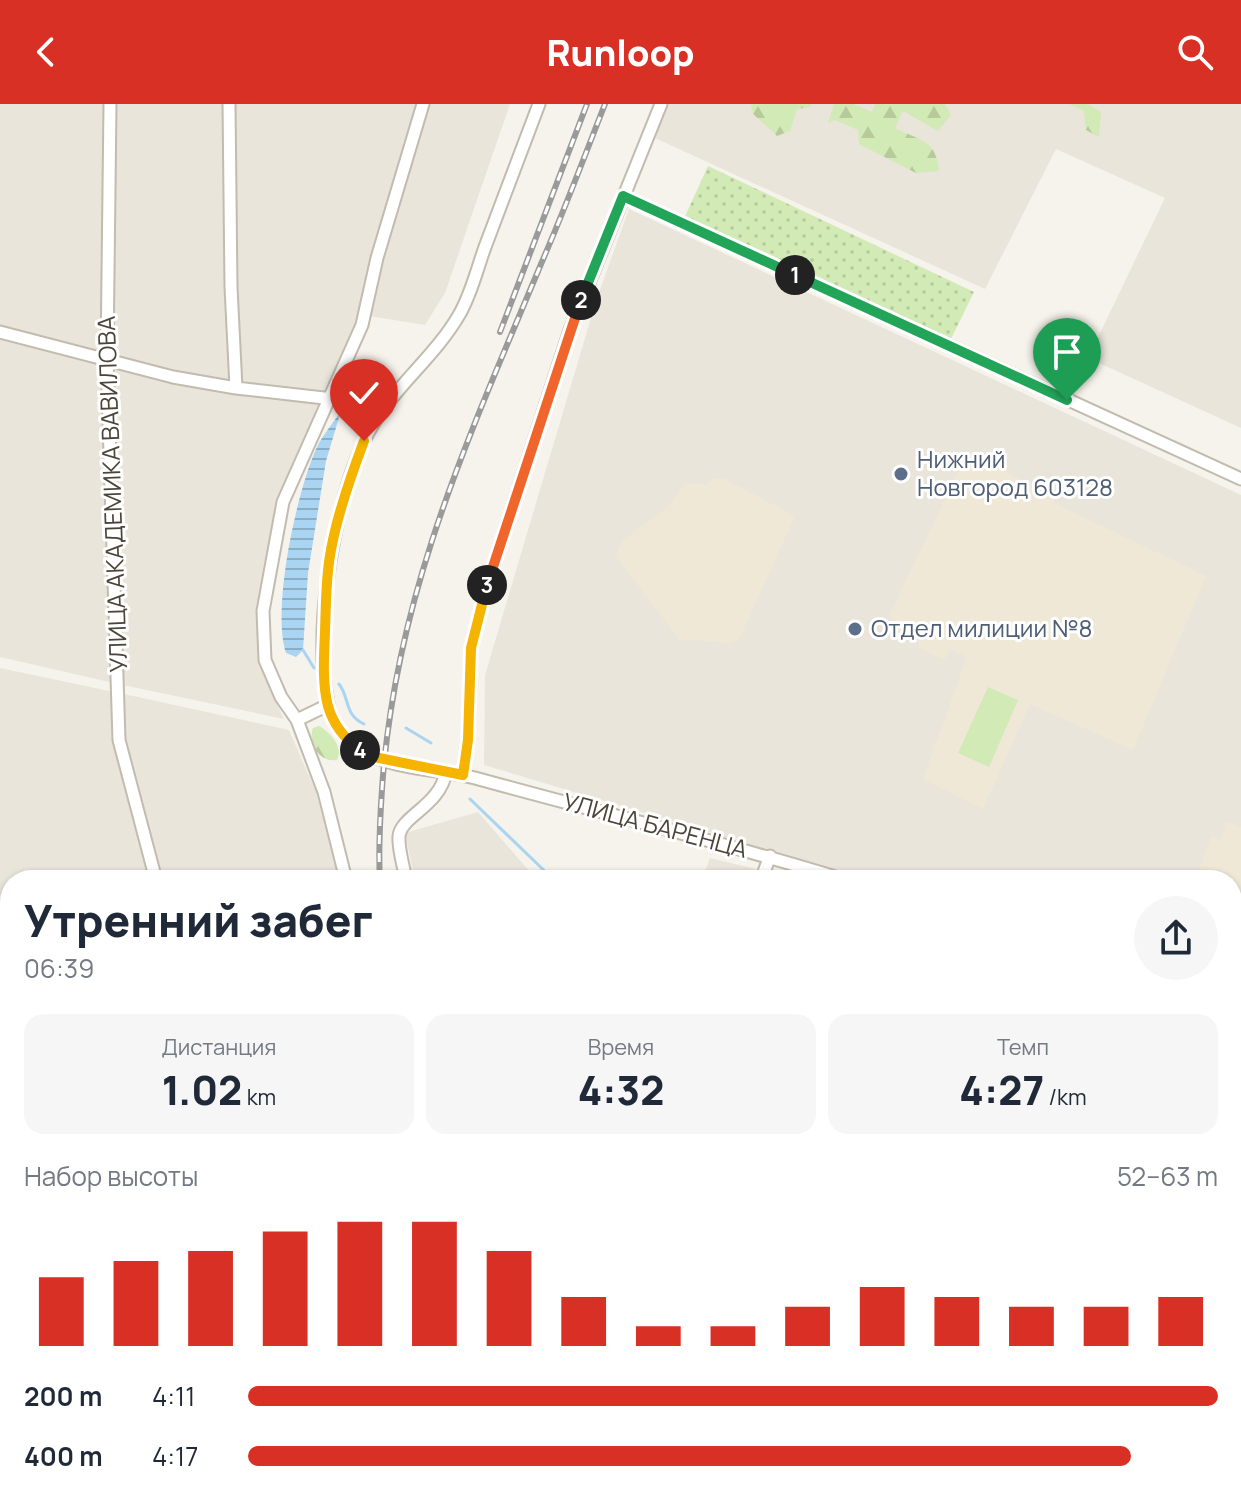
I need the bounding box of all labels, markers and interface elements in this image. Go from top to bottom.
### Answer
text: Runloop [546,28,695,77]
icon: back [24,30,68,74]
icon: search [1173,30,1217,74]
pin: 1 [775,255,815,295]
text: 1 [790,260,800,290]
pin: 2 [561,280,601,320]
text: 2 [574,285,588,315]
street label: УЛИЦА АКАДЕМИКА ВАВИЛОВА [89,315,134,673]
pin [1033,318,1101,400]
icon: arrive [1045,330,1089,374]
pin [330,359,398,441]
icon: check [342,371,386,415]
place label: Нижний Новгород 603128 [917,442,1113,503]
marker: Нижний Новгород 603128 [892,465,910,483]
pin: 3 [467,565,507,605]
text: 3 [481,570,493,600]
place label: Отдел милиции №8 [871,611,1092,644]
marker: Отдел милиции №8 [846,620,864,638]
pin: 4 [340,730,380,770]
text: 4 [353,735,367,765]
street label: УЛИЦА БАРЕНЦА [559,784,751,865]
text: Утренний забег [24,890,373,950]
button: share [1134,896,1218,980]
text: 06:39 [24,950,94,986]
text: Дистанция [162,1032,276,1062]
text: Время [588,1032,654,1062]
text: Темп [997,1032,1049,1062]
text: 1.02 [162,1062,242,1117]
text: 4:32 [578,1062,664,1117]
text: 4:27 [959,1062,1044,1117]
text: km [242,1082,276,1112]
text: /km [1044,1082,1087,1112]
text: Набор высоты [24,1158,198,1194]
text: 52–63 m [1117,1158,1218,1194]
text: 200 m [24,1378,102,1414]
text: 4:11 [152,1378,195,1414]
text: 400 m [24,1438,103,1474]
text: 4:17 [152,1438,198,1474]

